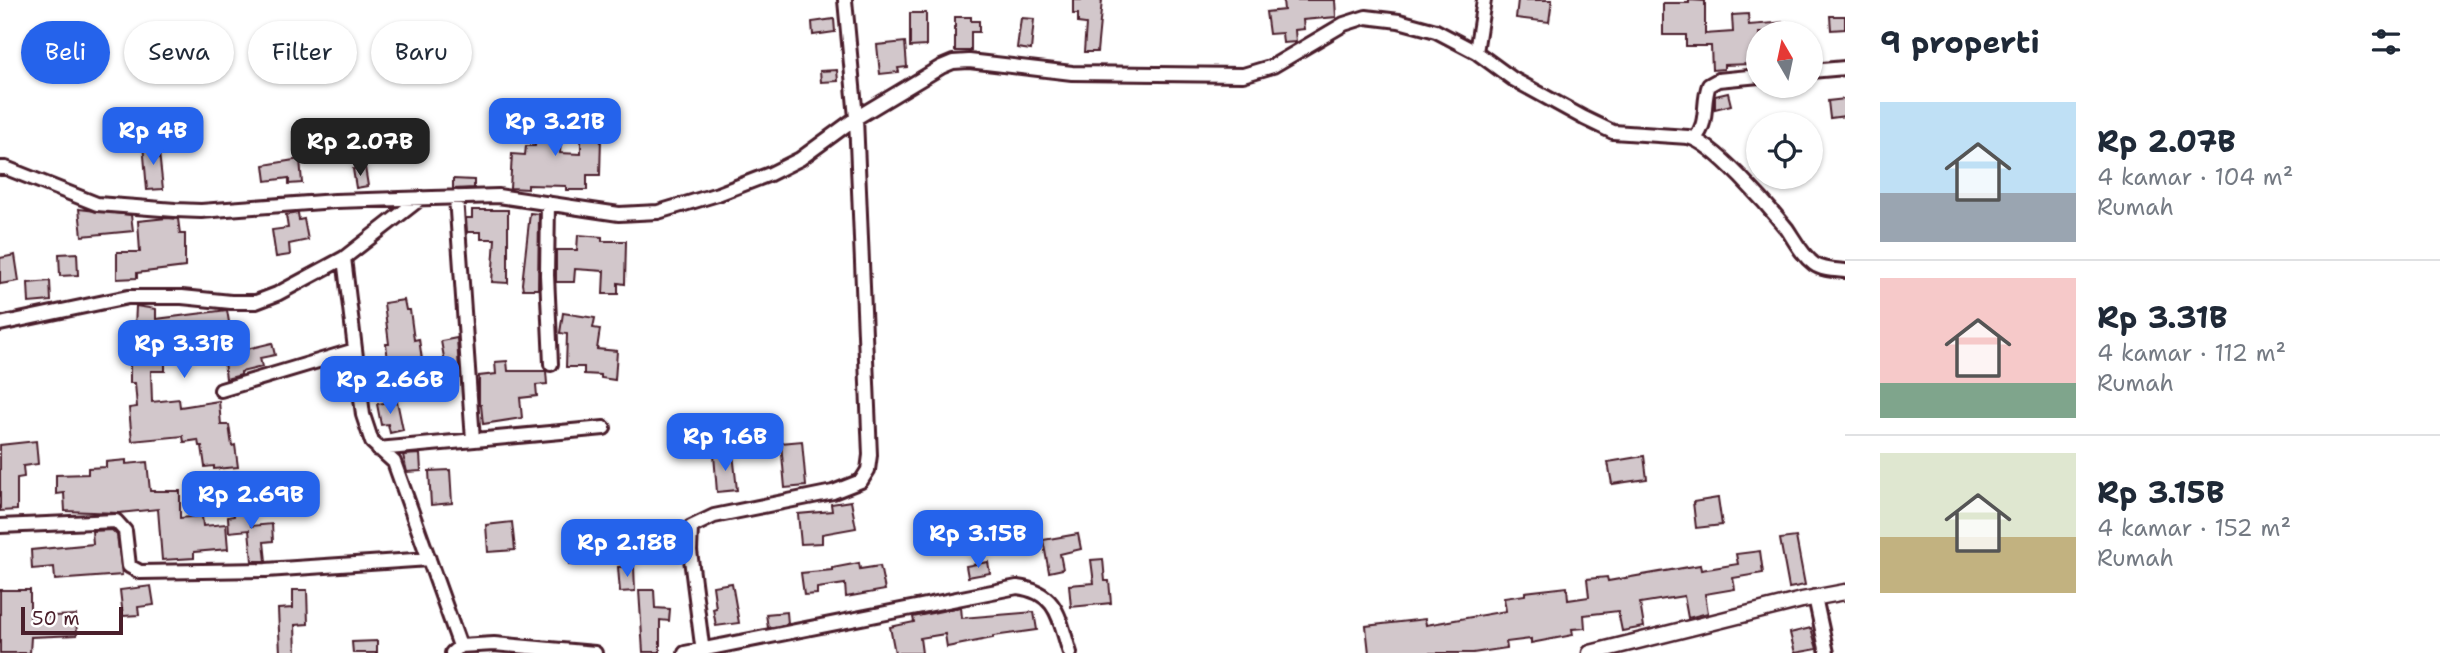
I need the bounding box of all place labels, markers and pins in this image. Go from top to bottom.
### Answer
pin: Rp 3.21B [483,99,627,158]
pin: Rp 4B [104,108,202,167]
pin: Rp 2.07B [288,118,432,178]
pin: Rp 3.31B [112,320,256,380]
pin: Rp 2.66B [318,356,462,416]
pin: Rp 1.6B [660,414,790,473]
pin: Rp 2.69B [179,472,323,531]
pin: Rp 3.15B [906,510,1050,570]
pin: Rp 2.18B [555,520,699,579]

